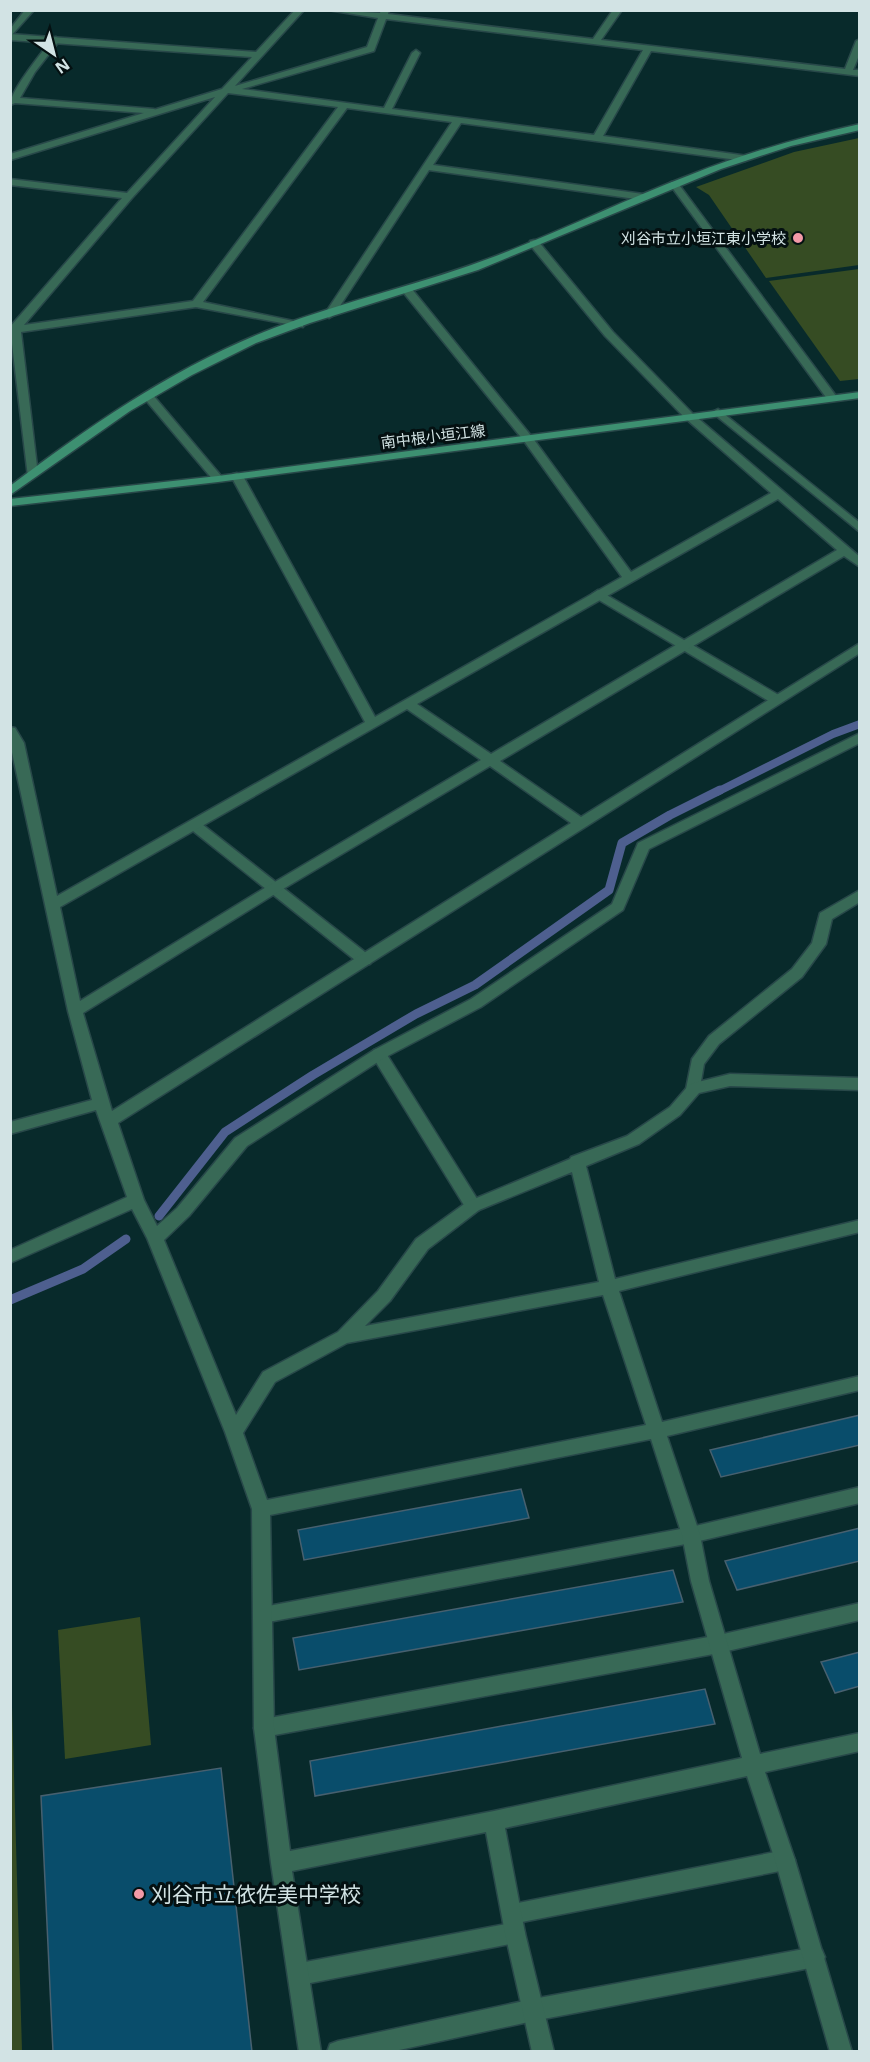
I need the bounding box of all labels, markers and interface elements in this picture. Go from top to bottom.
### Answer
north arrow [24,24,84,84]
text: N [51,54,74,79]
place label: 刈谷市立小垣江東小学校 [621,228,786,248]
marker: 刈谷市立小垣江東小学校 [791,231,805,245]
street label: 南中根小垣江線 [380,420,486,452]
place label: 刈谷市立依佐美中学校 [151,1880,361,1908]
marker: 刈谷市立依佐美中学校 [132,1887,146,1901]

